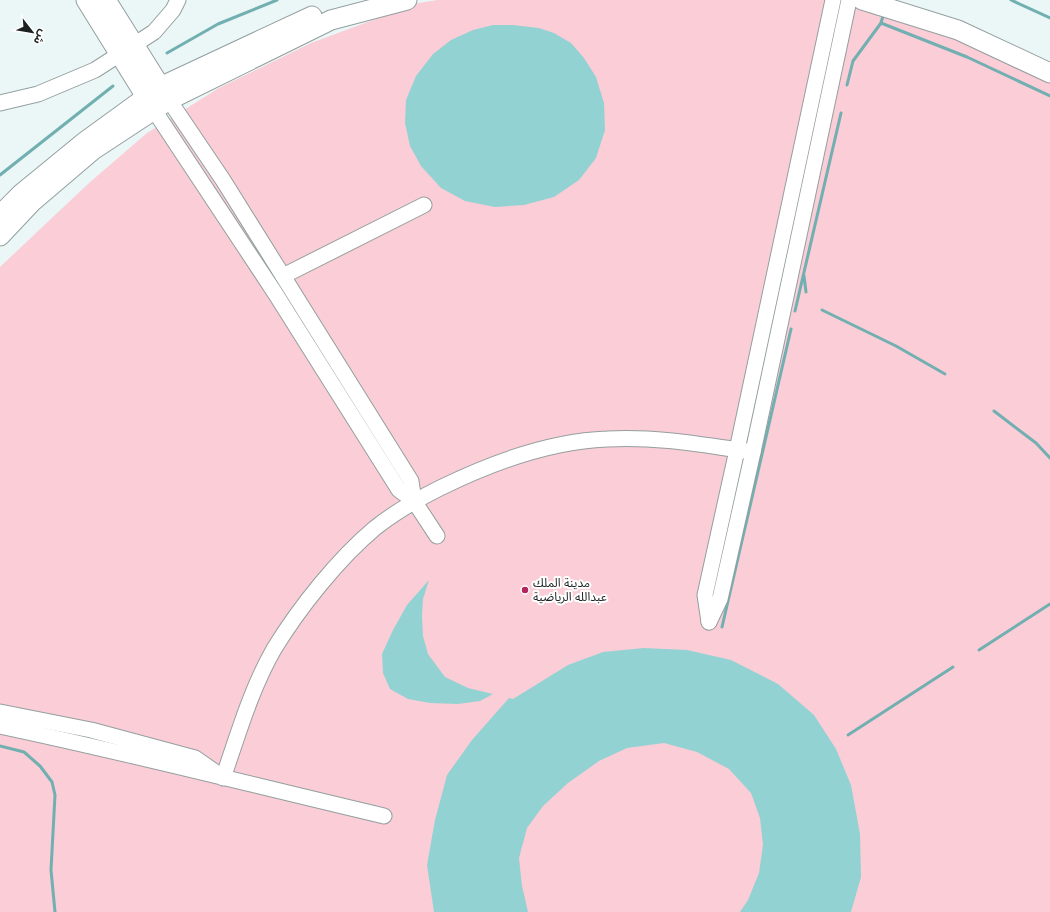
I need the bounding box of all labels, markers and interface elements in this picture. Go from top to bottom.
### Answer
north arrow [12,12,52,52]
text: ش [31,27,50,47]
place label: مدينة الملك عبدالله الرياضية [533,576,607,604]
marker: مدينة الملك عبدالله الرياضية [520,585,530,595]

